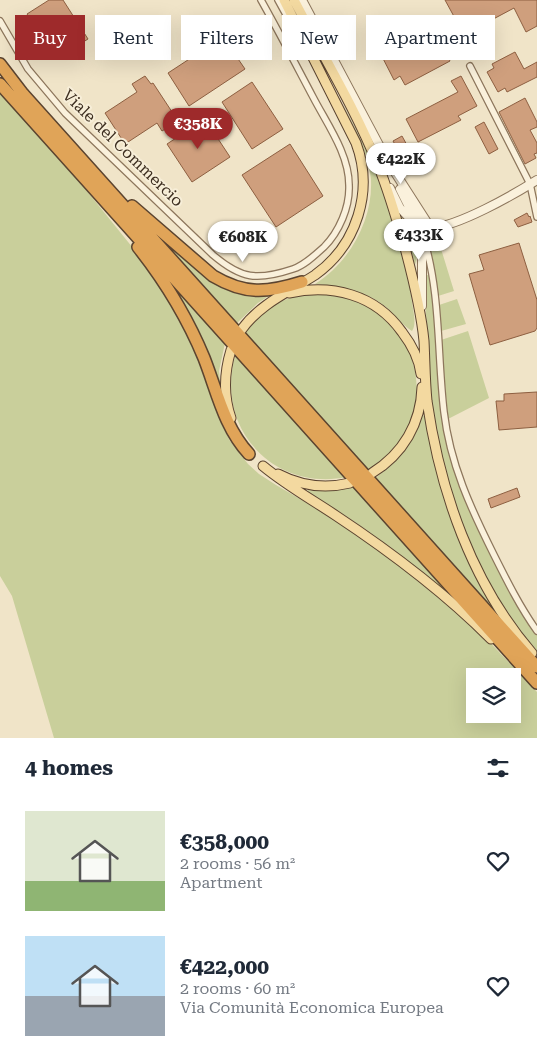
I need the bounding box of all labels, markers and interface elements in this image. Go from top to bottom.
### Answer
chip: Buy [15,15,85,60]
chip: Rent [95,15,171,60]
chip: Filters [181,15,272,60]
chip: New [282,15,356,60]
chip: Apartment [366,15,495,60]
street label: Viale del Commercio [59,86,187,211]
pin: €358K [163,108,233,150]
text: €358K [174,114,222,133]
pin: €422K [366,142,436,185]
text: €422K [377,149,425,168]
pin: €433K [384,218,454,261]
pin: €608K [208,220,278,263]
text: €433K [395,225,443,244]
text: €608K [219,227,267,246]
map controls [466,668,521,723]
button: layers [466,668,521,723]
icon: filters [484,754,512,782]
text: 4 homes [25,756,113,780]
text: €358,000 [180,830,269,854]
icon: home [65,831,125,891]
icon: heart [484,847,512,875]
text: 2 rooms · 56 m² [180,854,295,873]
text: Apartment [180,873,263,892]
text: €422,000 [180,955,269,979]
icon: home [65,956,125,1016]
icon: heart [484,972,512,1000]
text: 2 rooms · 60 m² [180,979,295,998]
text: Via Comunità Economica Europea [180,998,444,1017]

